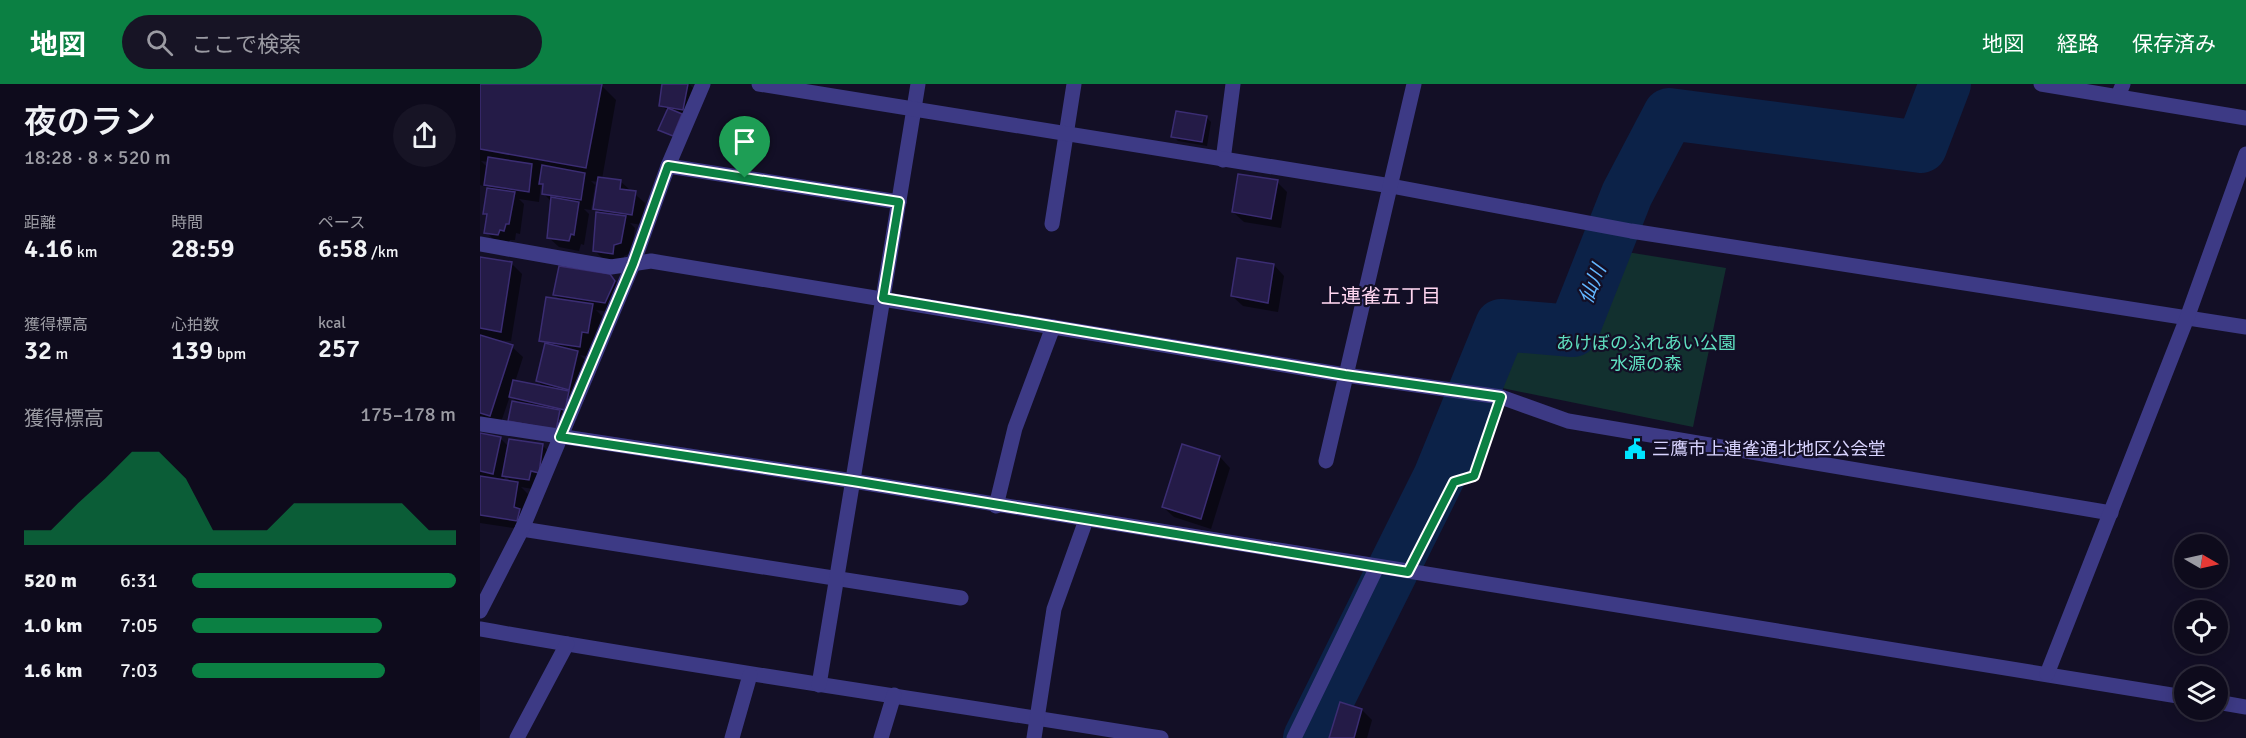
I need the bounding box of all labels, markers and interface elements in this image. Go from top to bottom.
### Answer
search box [122,15,542,69]
icon: search [143,26,176,59]
text: 地図 [30,28,86,62]
text: ここで検索 [191,31,301,58]
text: 地図 [1982,31,2024,57]
text: 経路 [2057,31,2099,57]
text: 保存済み [2132,31,2216,57]
text: 夜のラン [24,102,156,143]
button: share [393,104,456,167]
pin [719,116,770,178]
icon: arrive [728,125,761,158]
text: 18:28 · 8 × 520 m [24,145,171,170]
text: 距離 [24,213,56,233]
text: 時間 [171,213,203,233]
text: ペース [318,213,365,233]
text: 4.16 [24,233,73,265]
text: 28:59 [171,233,235,265]
text: 6:58 [318,233,367,265]
text: km [73,242,98,262]
text: /km [367,242,399,262]
water label: 仙川 [1573,259,1612,307]
district label: 上連雀五丁目 [1321,284,1441,309]
text: kcal [318,313,346,333]
text: 獲得標高 [24,315,88,335]
text: 心拍数 [171,315,219,335]
park label: あけぼのふれあい公園 水源の森 [1556,332,1736,375]
text: 257 [318,333,360,365]
text: 32 [24,335,52,367]
text: 139 [171,335,213,367]
text: m [52,344,68,364]
text: bpm [213,344,246,364]
text: 175–178 m [360,402,456,427]
text: 獲得標高 [24,406,104,431]
public building icon: 三鷹市上連雀通北地区公会堂 [1623,437,1647,461]
place label: 三鷹市上連雀通北地区公会堂 [1652,438,1886,460]
north arrow [2174,534,2228,588]
map controls [2174,534,2228,720]
text: 520 m [24,568,77,593]
text: 6:31 [120,568,158,593]
button: locate [2174,600,2228,654]
text: 1.0 km [24,613,82,638]
text: 7:05 [120,613,158,638]
text: 1.6 km [24,658,82,683]
text: 7:03 [120,658,158,683]
button: layers [2174,666,2228,720]

